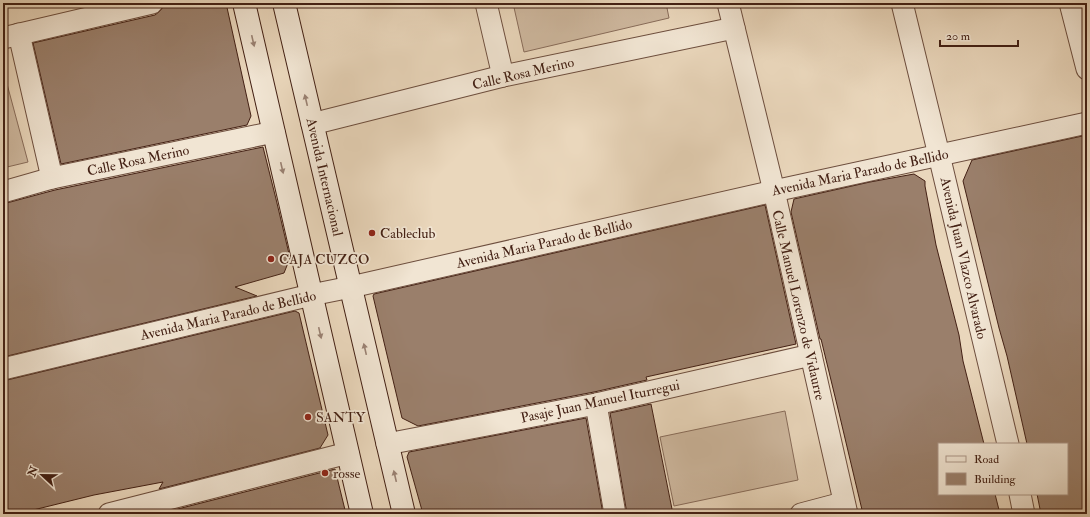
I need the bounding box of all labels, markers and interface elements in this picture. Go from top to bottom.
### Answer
scale bar [940,22,1018,48]
text: 20 m [946,29,971,44]
one-way arrow [250,35,256,47]
street label: Calle Rosa Merino [471,53,576,93]
one-way arrow [303,93,309,106]
street label: Avenida Internacional [302,115,346,238]
street label: Calle Rosa Merino [85,141,191,180]
street label: Avenida Maria Parado de Bellido [769,145,950,200]
one-way arrow [280,162,286,174]
street label: Avenida Juan Vlazco Alvarado [936,175,990,341]
street label: Calle Manuel Lorenzo de Vidaurre [768,208,829,402]
street label: Avenida Maria Parado de Bellido [454,215,634,272]
place label: Cableclub [380,225,436,242]
marker: Cableclub [367,228,377,238]
place label: CAJA CUZCO [279,251,370,268]
marker: CAJA CUZCO [266,254,276,264]
street label: Avenida Maria Parado de Bellido [138,287,318,344]
one-way arrow [318,327,324,339]
one-way arrow [362,343,368,356]
street label: Pasaje Juan Manuel Iturregui [519,376,681,427]
place label: SANTY [316,409,366,426]
marker: SANTY [303,412,313,422]
legend [938,443,1068,495]
text: Road [974,452,999,467]
north arrow [22,455,62,495]
text: N [25,463,41,479]
place label: rosse [333,465,361,482]
marker: rosse [320,468,330,478]
one-way arrow [391,470,397,482]
text: Building [974,472,1017,487]

